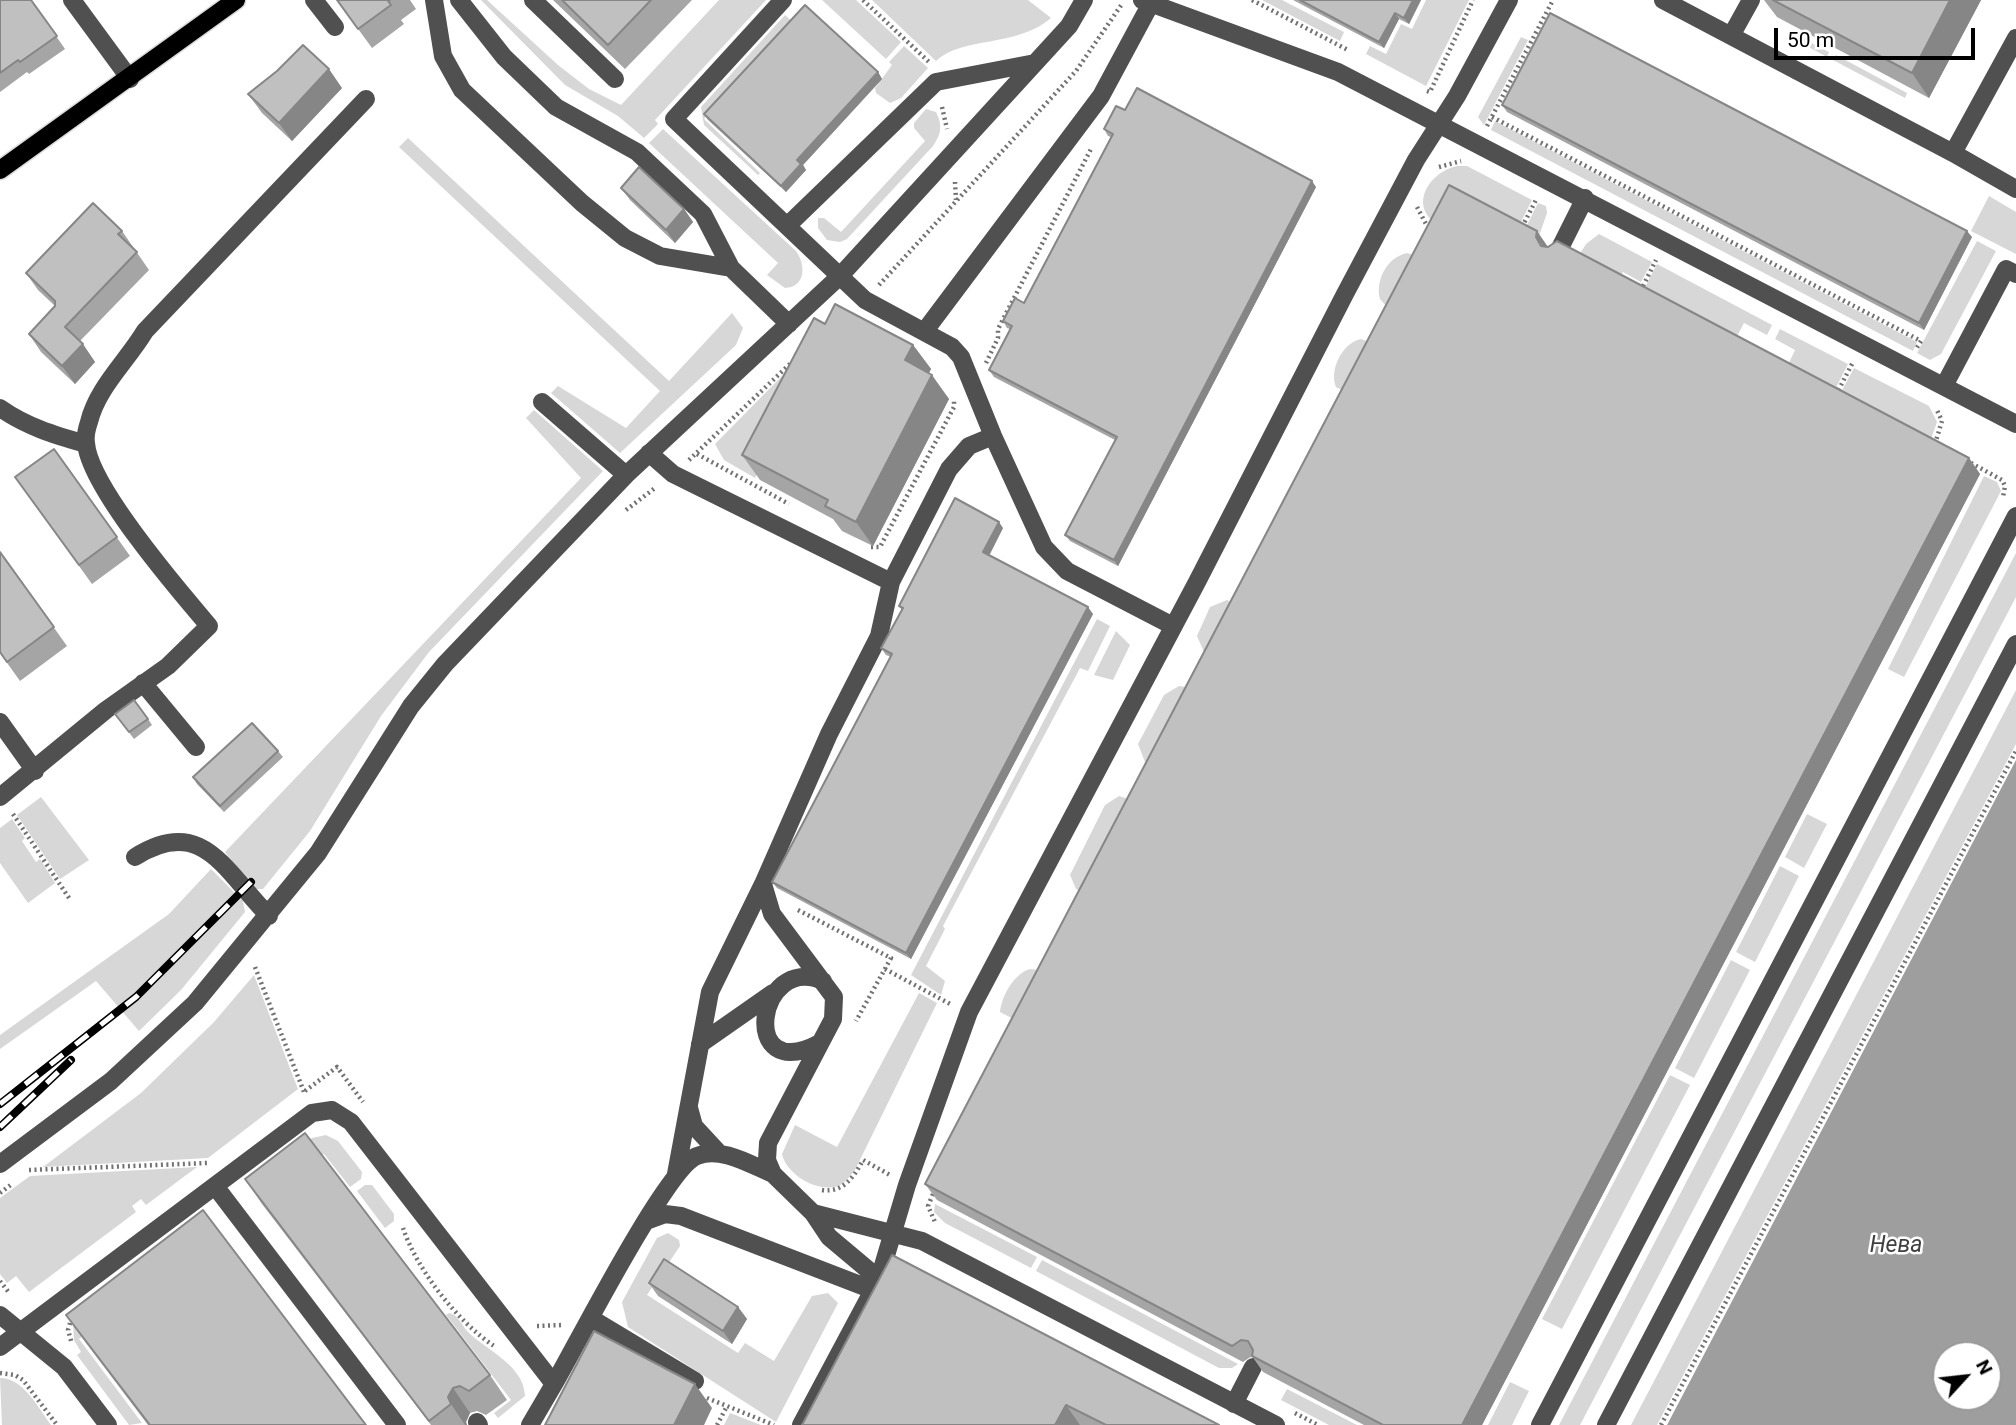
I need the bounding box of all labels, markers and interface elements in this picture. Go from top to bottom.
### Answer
scale bar [1778,14,1979,58]
text: 50 m [1787,28,1834,52]
water label: Нева [1870,1232,1922,1260]
north arrow [1932,1341,2002,1411]
text: N [1971,1356,1998,1378]

